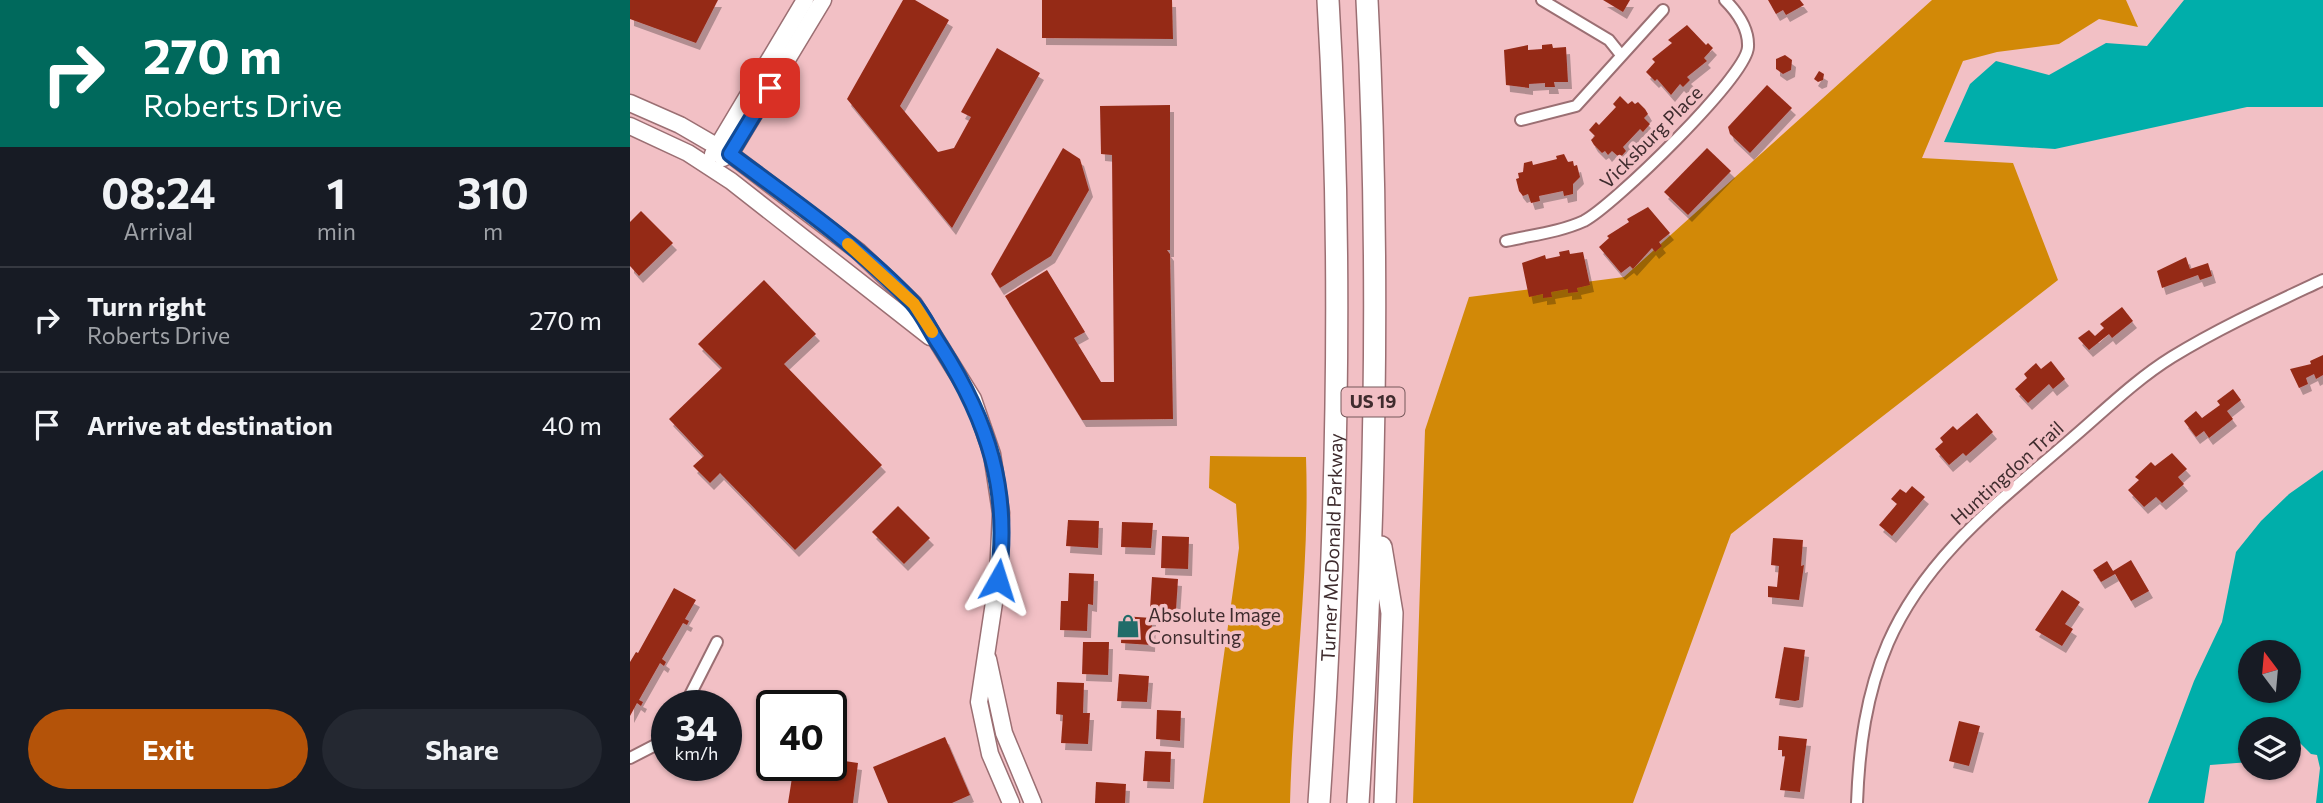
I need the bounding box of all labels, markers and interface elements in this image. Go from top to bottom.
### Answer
text: 270 m [143,24,282,84]
icon: right [28,28,119,119]
pin [740,58,800,118]
icon: arrive [751,69,789,107]
street label: Vicksburg Place [1595,81,1707,193]
text: Roberts Drive [143,84,342,124]
text: 08:24 [101,166,215,218]
text: 1 [327,166,346,218]
text: 310 [457,166,529,218]
text: Arrival [124,217,193,245]
text: min [317,217,356,245]
text: m [483,217,503,245]
text: Turn right [87,290,206,321]
icon: right [28,301,66,339]
text: 270 m [529,304,602,335]
text: Roberts Drive [87,321,230,349]
road number: US 19 [1342,388,1404,416]
icon: arrive [28,406,66,444]
text: Arrive at destination [87,409,333,440]
text: 40 m [542,409,602,440]
street label: Huntingdon Trail [1945,416,2068,529]
street label: Turner McDonald Parkway [1315,433,1347,662]
position arrow [961,543,1035,617]
place label: Absolute Image Consulting [1148,603,1281,648]
shop icon: Absolute Image Consulting [1114,612,1142,640]
north arrow [2238,640,2301,704]
map controls [2238,640,2301,780]
speed limit sign: 40 [756,690,847,781]
text: 34 [676,705,717,748]
button: Exit [28,709,308,789]
button: Share [322,709,602,789]
button: layers [2238,717,2301,780]
text: km/h [675,742,718,764]

